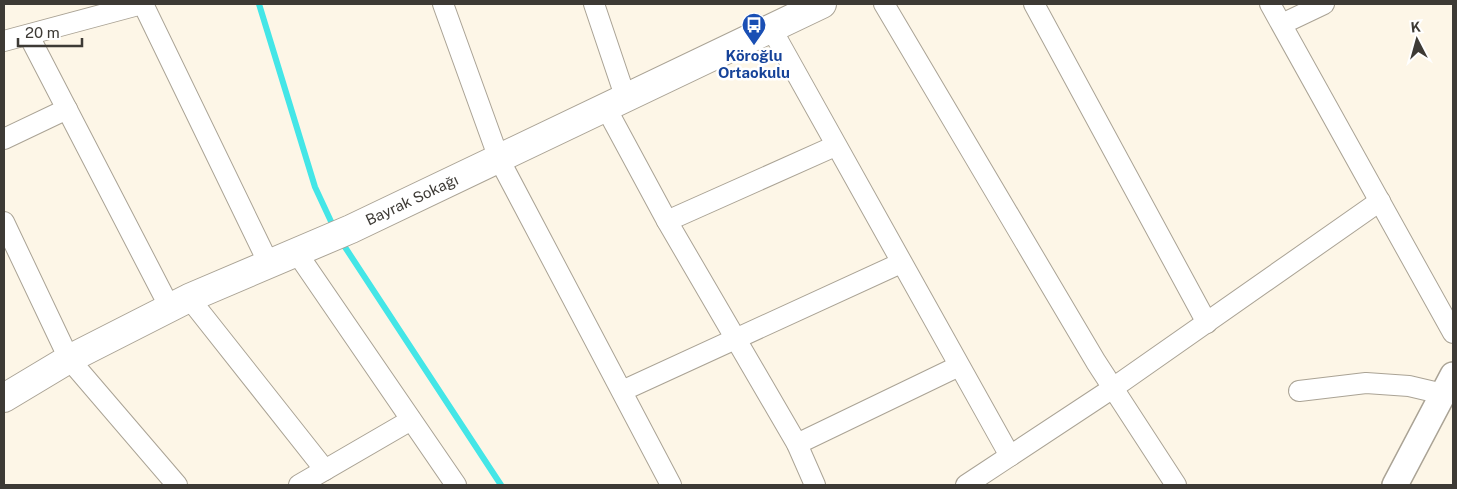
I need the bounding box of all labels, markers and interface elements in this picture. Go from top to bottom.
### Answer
bus stop icon: Köroğlu Ortaokulu [741,12,767,46]
scale bar [18,15,81,47]
north arrow [1392,15,1442,65]
text: K [1410,19,1421,36]
text: 20 m [25,24,60,41]
place label: Köroğlu Ortaokulu [718,47,790,81]
street label: Bayrak Sokağı [363,171,461,228]

